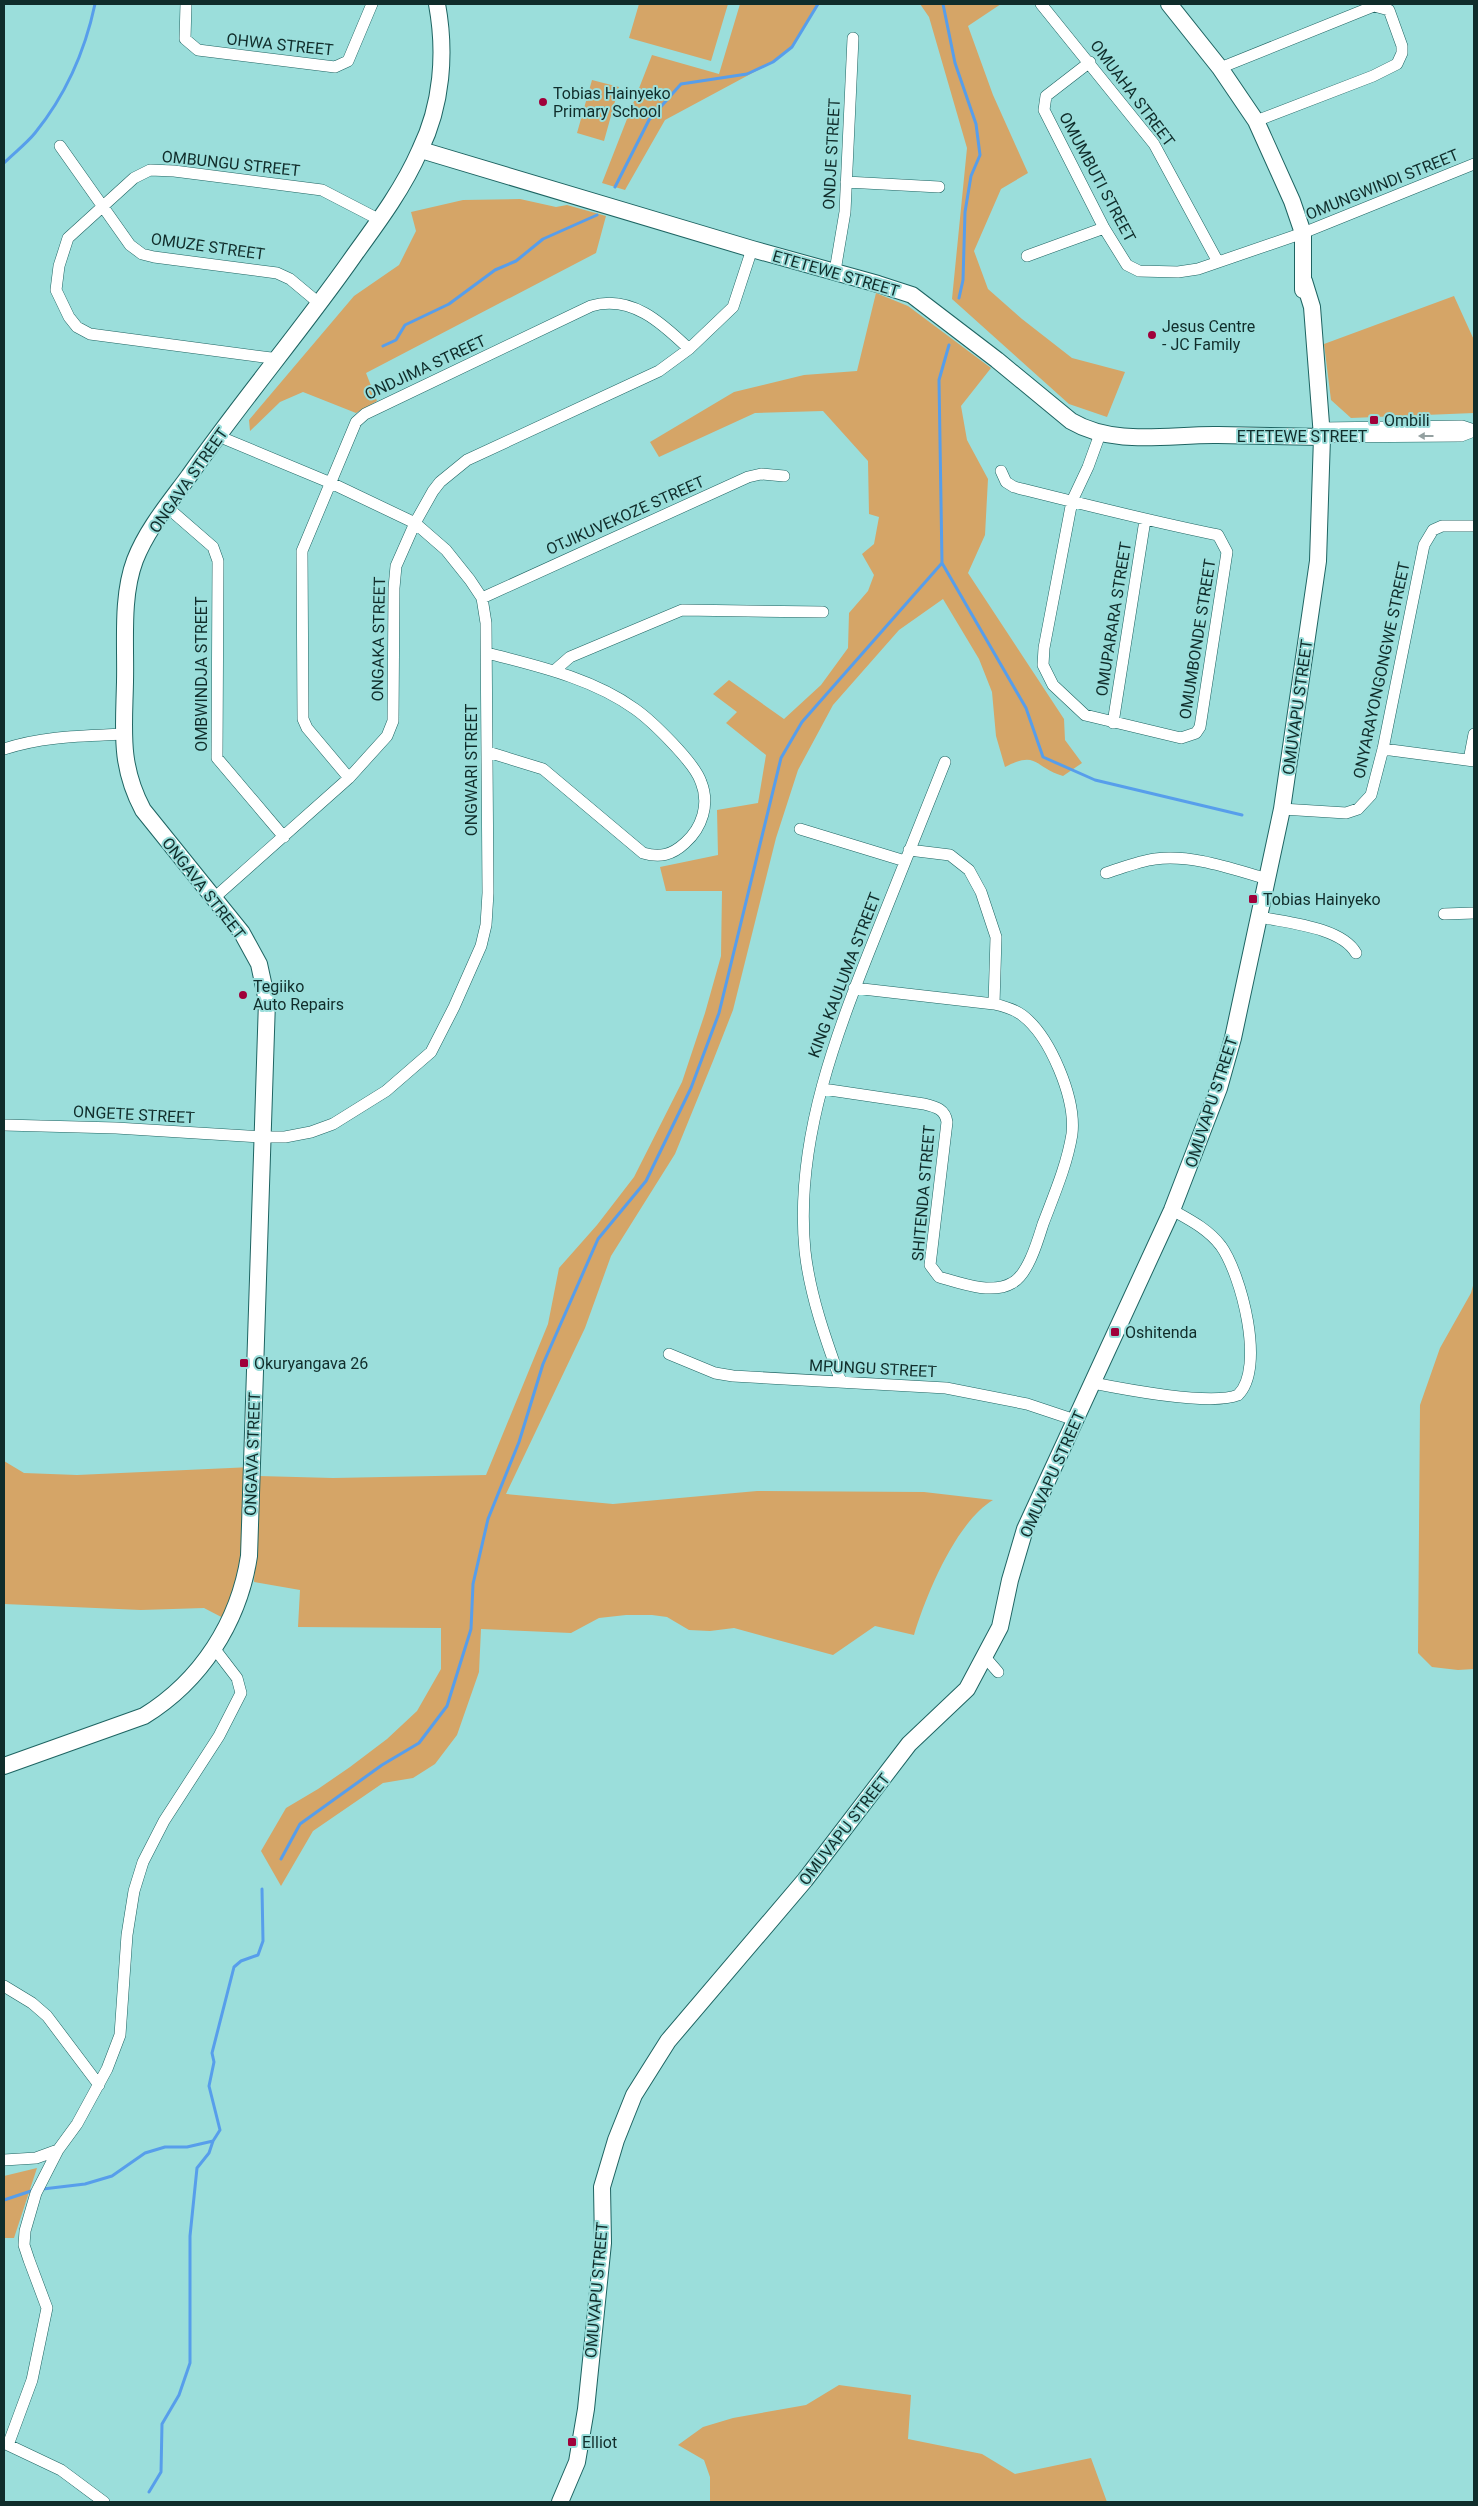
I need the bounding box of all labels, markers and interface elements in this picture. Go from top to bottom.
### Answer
street label: OHWA STREET [226,29,335,60]
street label: OMUAHA STREET [1086,36,1179,151]
place label: Tobias Hainyeko Primary School [553,84,671,121]
marker: Tobias Hainyeko Primary School [537,96,549,108]
street label: ONDJE STREET [819,97,844,210]
street label: OMUMBUTI STREET [1055,109,1140,246]
street label: OMUNGWINDI STREET [1303,145,1462,224]
street label: OMBUNGU STREET [161,147,301,180]
street label: OMUZE STREET [150,229,267,264]
street label: ETETEWE STREET [770,246,902,301]
place label: Jesus Centre - JC Family [1162,317,1255,354]
marker: Jesus Centre - JC Family [1146,329,1158,341]
street label: ONDJIMA STREET [362,331,489,404]
place label: Ombili [1384,411,1430,430]
marker: Ombili [1368,414,1380,426]
street label: ONGAVA STREET [145,424,232,536]
street label: ETETEWE STREET [1237,427,1368,446]
one-way arrow [1418,432,1434,440]
street label: OTJIKUVEKOZE STREET [543,472,708,559]
street label: OMUPARARA STREET [1092,540,1135,698]
street label: OMUMBONDE STREET [1175,557,1220,721]
street label: ONYARAYONGONGWE STREET [1349,560,1414,780]
street label: ONGAKA STREET [368,576,389,702]
street label: OMBWINDJA STREET [192,596,211,752]
street label: OMUVAPU STREET [1279,638,1316,776]
street label: ONGWARI STREET [462,703,481,836]
street label: ONGAVA STREET [158,834,250,943]
street label: KING KAULUMA STREET [804,890,885,1060]
place label: Tobias Hainyeko [1263,890,1381,909]
marker: Tobias Hainyeko [1247,893,1259,905]
place label: Tegiiko Auto Repairs [253,977,344,1014]
marker: Tegiiko Auto Repairs [237,989,249,1001]
street label: OMUVAPU STREET [1181,1034,1242,1170]
street label: ONGETE STREET [73,1102,196,1127]
street label: SHITENDA STREET [908,1124,939,1262]
place label: Oshitenda [1125,1323,1197,1342]
marker: Oshitenda [1109,1326,1121,1338]
place label: Okuryangava 26 [254,1354,368,1373]
street label: MPUNGU STREET [809,1356,938,1381]
marker: Okuryangava 26 [238,1357,250,1369]
street label: ONGAVA STREET [241,1391,264,1516]
street label: OMUVAPU STREET [1016,1408,1089,1540]
street label: OMUVAPU STREET [795,1769,894,1889]
street label: OMUVAPU STREET [581,2221,612,2359]
place label: Elliot [582,2433,617,2452]
marker: Elliot [566,2436,578,2448]

